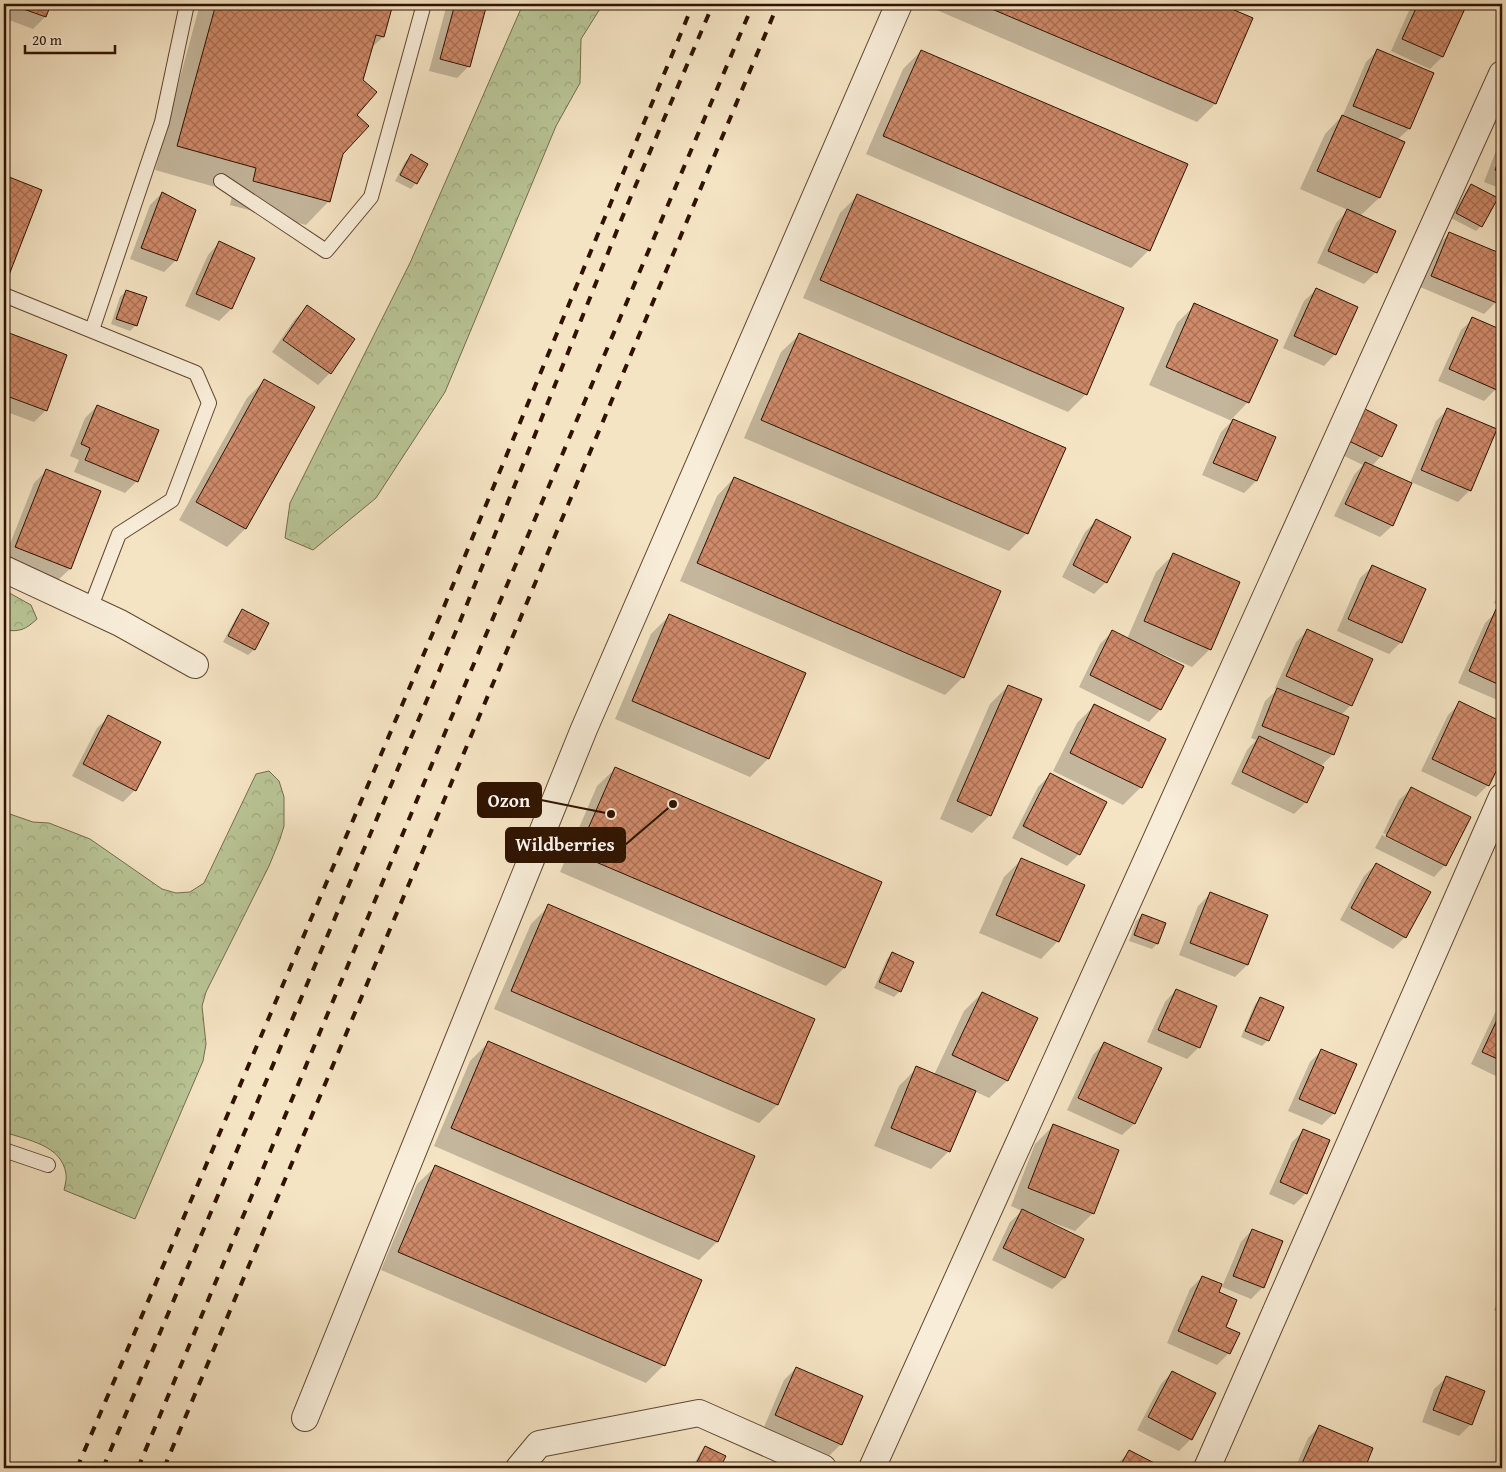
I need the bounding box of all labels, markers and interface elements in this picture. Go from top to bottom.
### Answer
scale bar [25,22,115,54]
text: 20 m [32,29,63,50]
callout: Ozon [478,783,541,817]
text: Ozon [488,786,531,814]
callout: Wildberries [506,828,625,862]
text: Wildberries [515,830,615,858]

